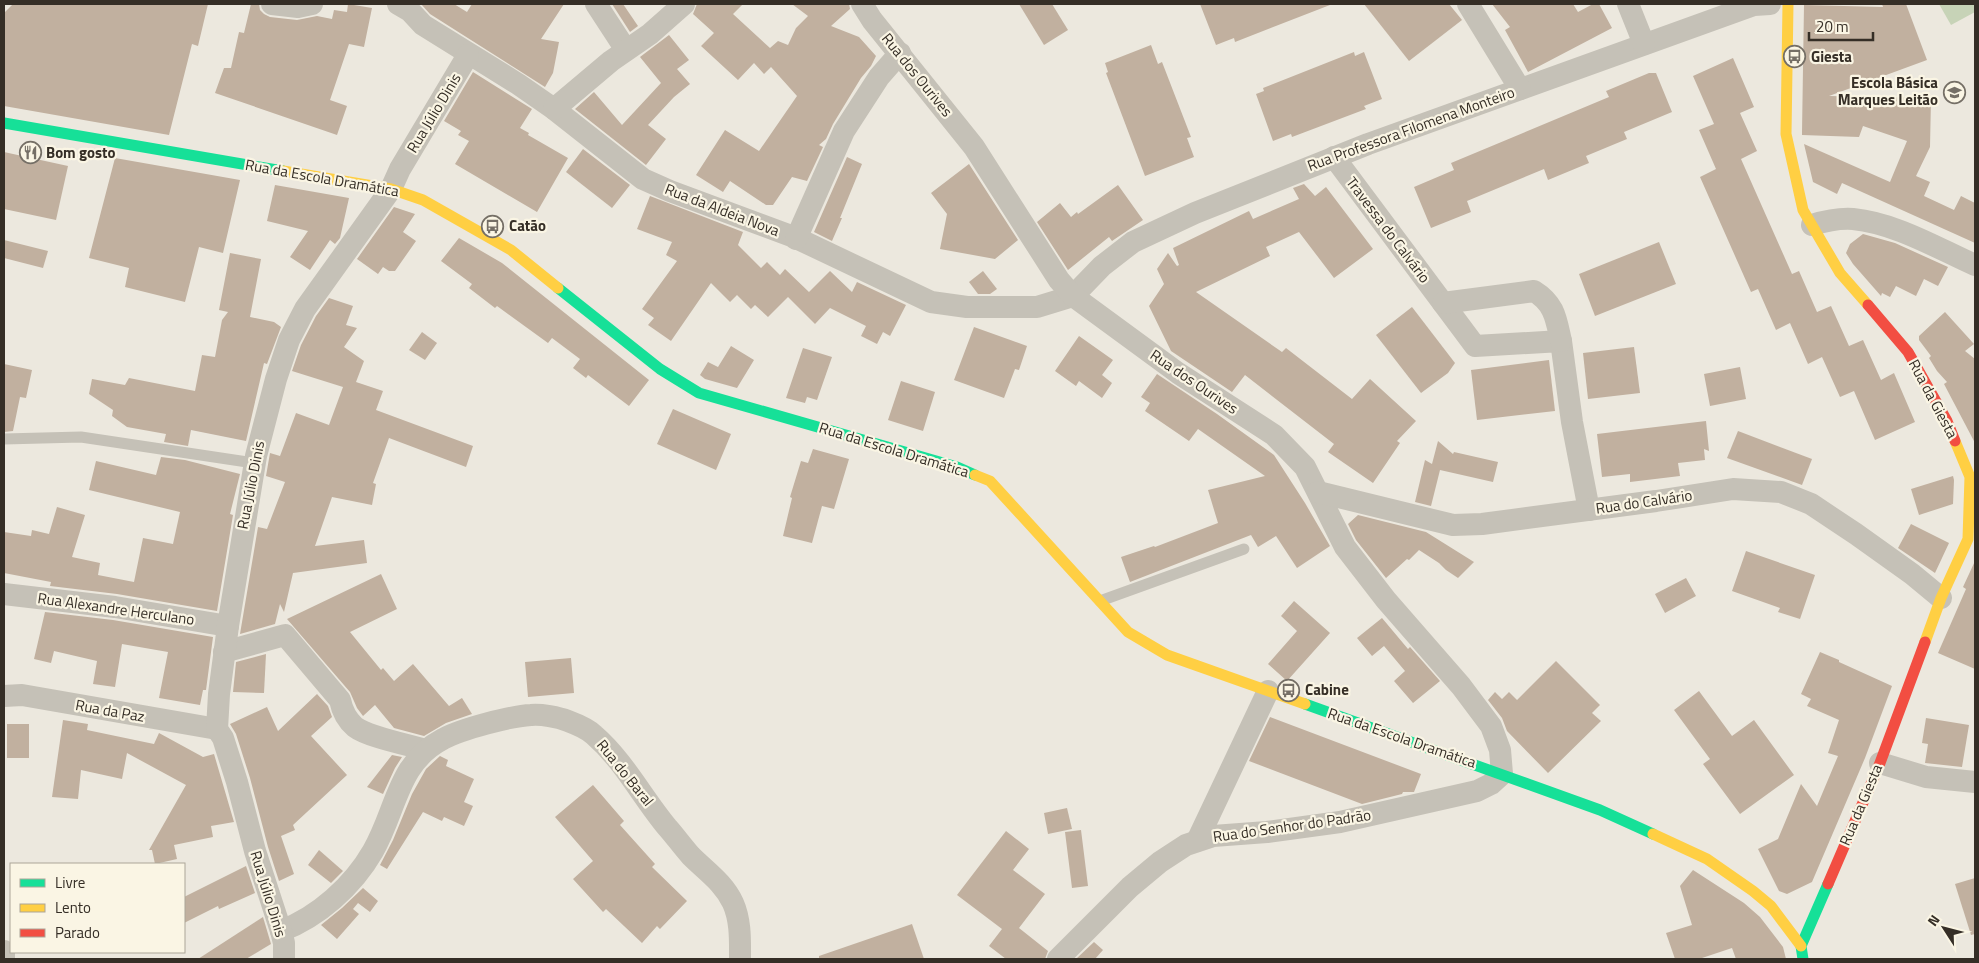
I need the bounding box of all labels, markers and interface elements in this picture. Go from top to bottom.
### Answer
scale bar [1809,10,1873,42]
text: 20 m [1816,15,1849,38]
street label: Rua dos Ourives [876,28,958,122]
bus stop icon: Giesta [1783,45,1807,69]
place label: Giesta [1811,45,1852,68]
street label: Rua Júlio Dinis [401,68,466,157]
place label: Escola Básica Marques Leitão [1838,71,1938,111]
street label: Rua Professora Filomena Monteiro [1304,80,1518,177]
school or university icon: Escola Básica Marques Leitão [1942,80,1966,104]
restaurant icon: Bom gosto [18,141,42,165]
place label: Bom gosto [46,141,116,164]
street label: Rua da Escola Dramática [243,153,401,202]
street label: Travessa do Calvário [1341,172,1436,288]
street label: Rua da Aldeia Nova [661,177,783,242]
bus stop icon: Catão [481,214,505,238]
place label: Catão [509,214,546,237]
street label: Rua dos Ourives [1146,344,1243,420]
street label: Rua da Giesta [1903,355,1964,443]
street label: Rua da Escola Dramática [816,416,972,483]
street label: Rua Júlio Dinis [231,439,270,531]
street label: Rua do Calvário [1594,483,1694,520]
street label: Rua Alexandre Herculano [36,586,196,631]
bus stop icon: Cabine [1277,678,1301,702]
place label: Cabine [1305,678,1349,701]
street label: Rua da Paz [74,693,147,728]
street label: Rua da Escola Dramática [1325,701,1480,774]
street label: Rua do Baral [591,734,660,811]
street label: Rua da Giesta [1833,760,1888,849]
street label: Rua do Senhor do Padrão [1211,803,1373,848]
street label: Rua Júlio Dinis [244,848,293,940]
legend [10,863,185,953]
text: Livre [55,871,85,894]
text: Lento [55,896,91,919]
north arrow [1919,903,1969,953]
text: N [1922,910,1944,930]
text: Parado [55,921,100,944]

